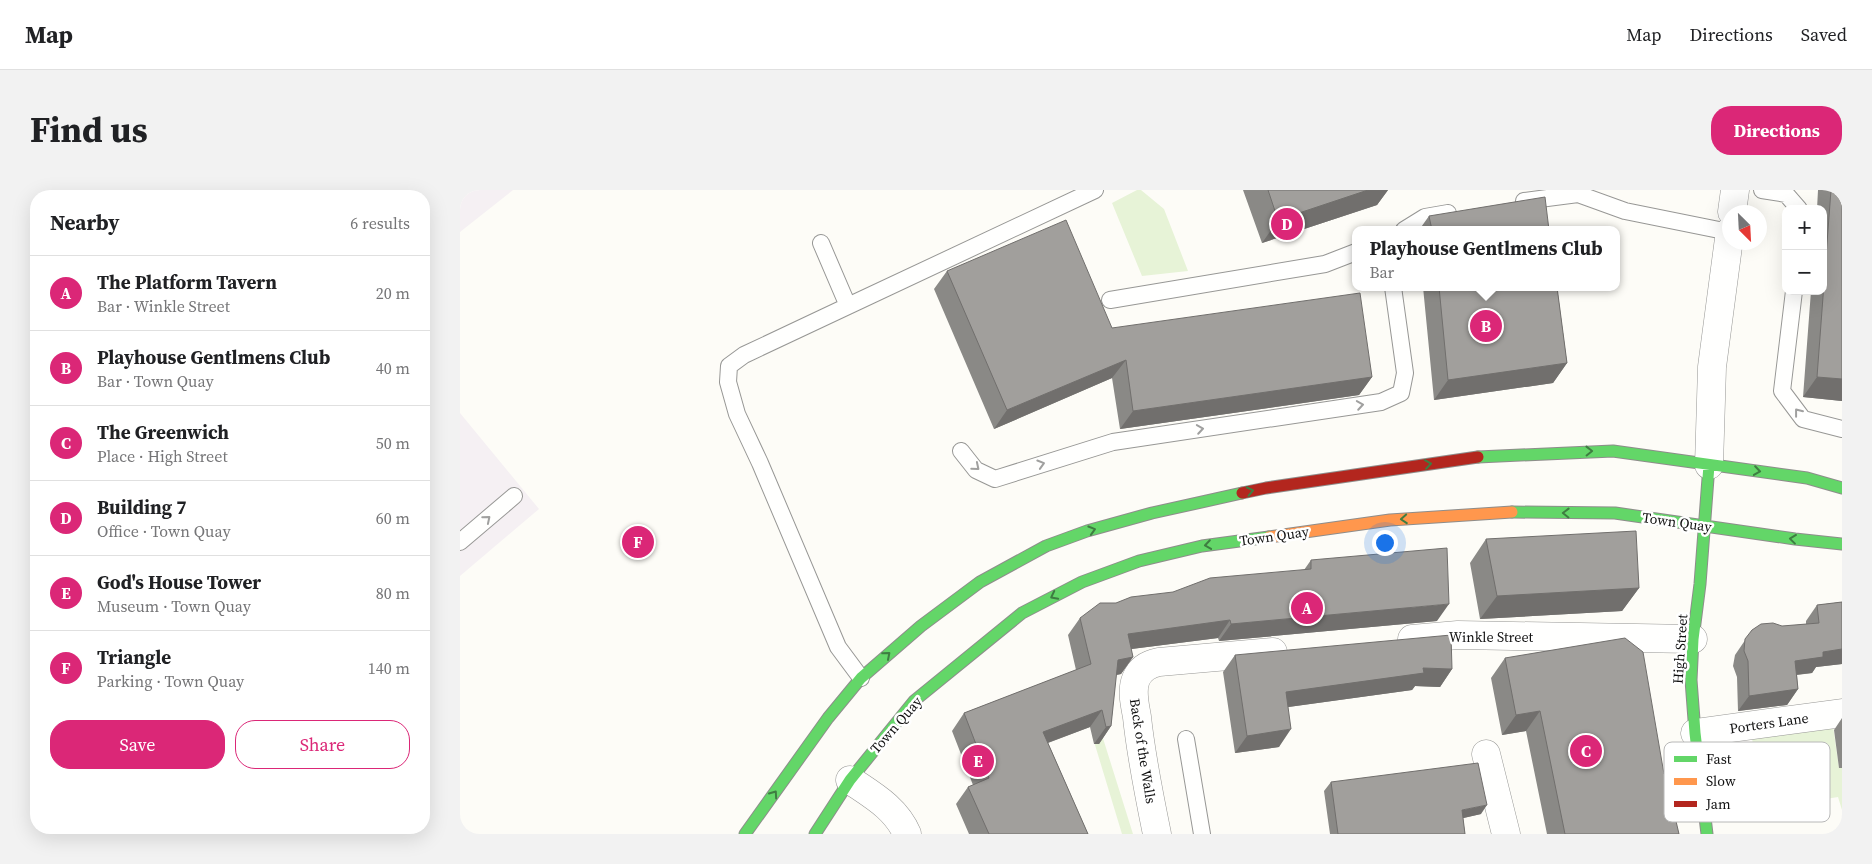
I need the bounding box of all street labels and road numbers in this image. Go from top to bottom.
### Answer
street label: Town Quay [1641,507,1714,537]
street label: Town Quay [1238,521,1311,551]
street label: High Street [1668,613,1692,685]
street label: Winkle Street [1449,627,1534,647]
street label: Town Quay [866,691,927,758]
street label: Back of the Walls [1125,697,1161,805]
street label: Porters Lane [1728,708,1810,738]

